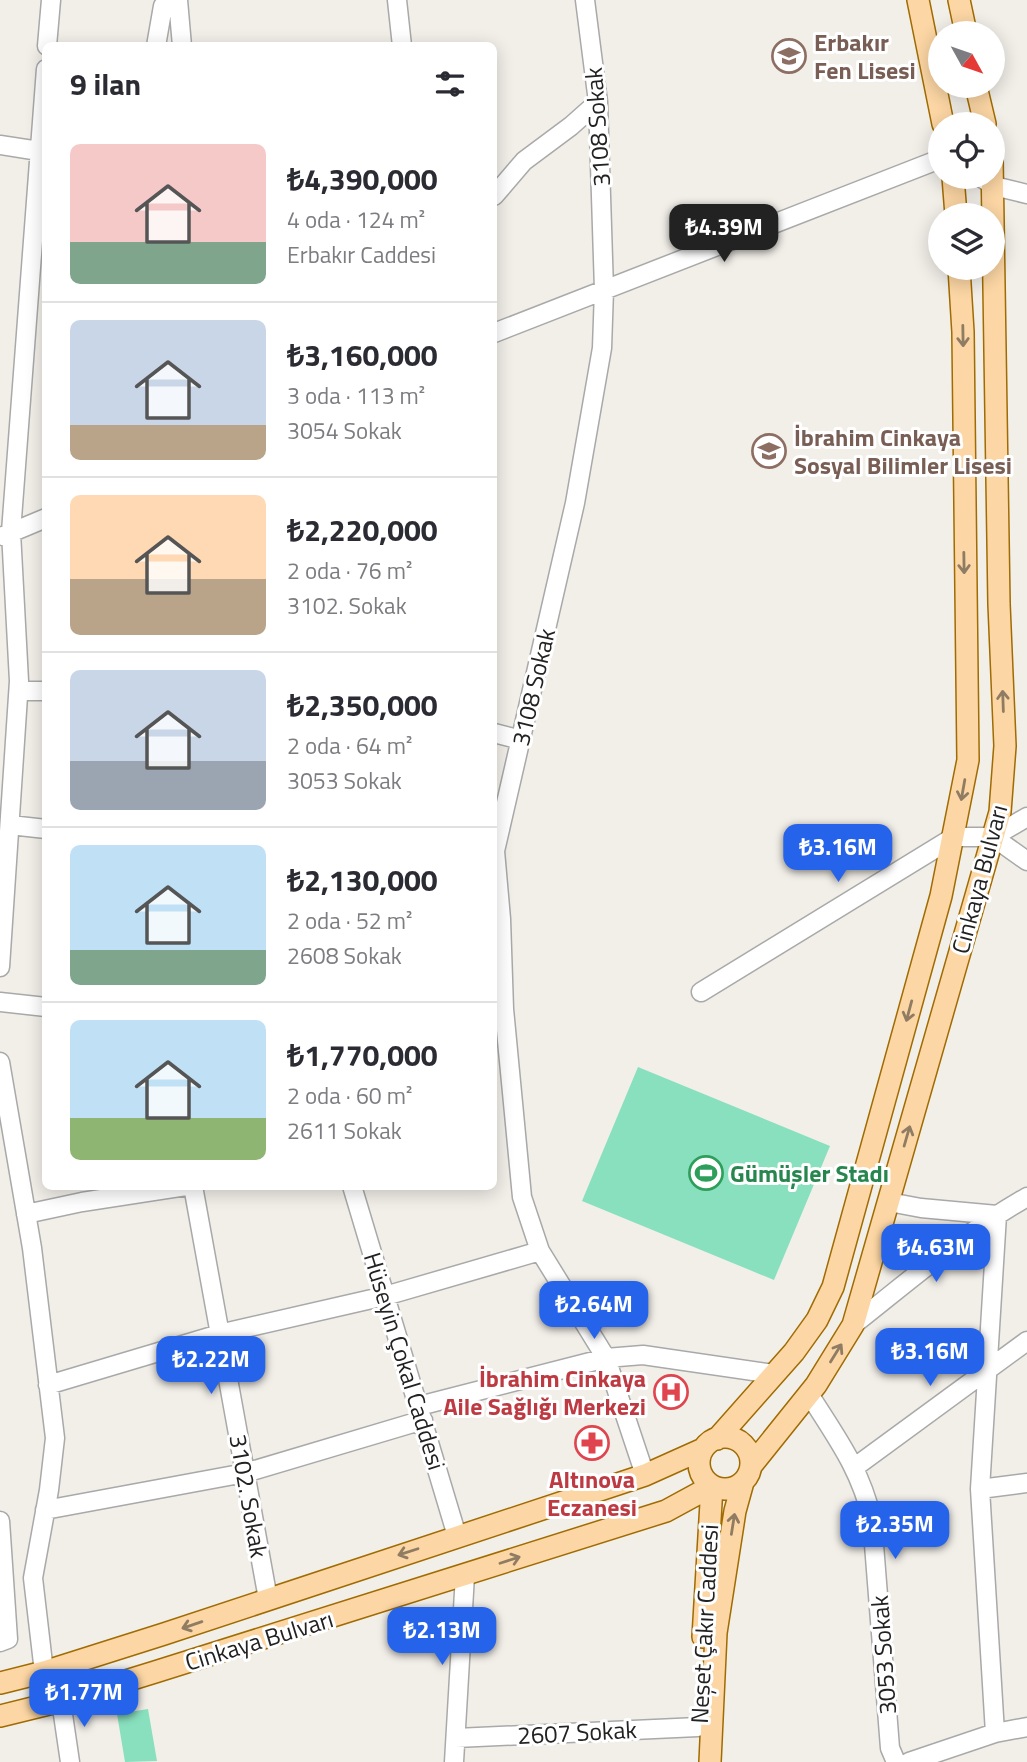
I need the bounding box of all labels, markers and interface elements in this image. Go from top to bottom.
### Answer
north arrow [928,21,1004,98]
map controls [928,21,1005,280]
place label: Erbakır Fen Lisesi [814,24,916,88]
school or university icon: Erbakır Fen Lisesi [770,37,808,75]
text: 9 ilan [70,61,141,107]
icon: filters [431,65,469,103]
street label: 3108 Sokak [575,66,619,188]
button: locate [928,112,1005,189]
text: ₺4,390,000 [287,156,438,202]
icon: home [126,172,210,256]
text: 4 oda · 124 m² [287,202,425,237]
button: layers [928,203,1005,280]
pin: ₺4.39M [667,204,781,264]
text: ₺4.39M [685,209,763,244]
text: Erbakır Caddesi [287,237,436,272]
one-way arrow [956,324,970,347]
text: ₺3,160,000 [287,332,438,378]
icon: home [126,348,210,432]
text: 3 oda · 113 m² [287,378,425,413]
text: 3054 Sokak [287,413,402,448]
place label: İbrahim Cinkaya Sosyal Bilimler Lisesi [794,419,1012,483]
school or university icon: İbrahim Cinkaya Sosyal Bilimler Lisesi [750,432,788,470]
text: ₺2,220,000 [287,507,438,553]
icon: home [126,523,210,607]
one-way arrow [957,552,971,575]
text: 2 oda · 76 m² [287,553,412,588]
text: 3102. Sokak [287,588,407,623]
street label: 3108 Sokak [502,624,564,749]
text: ₺2,350,000 [287,682,438,728]
one-way arrow [996,690,1009,713]
icon: home [126,698,210,782]
text: 2 oda · 64 m² [287,728,412,763]
text: 3053 Sokak [287,763,402,798]
one-way arrow [955,778,969,801]
street label: Cinkaya Bulvarı [942,800,1016,958]
pin: ₺3.16M [781,824,895,884]
text: ₺3.16M [799,829,877,864]
text: ₺2,130,000 [287,857,438,903]
icon: home [126,873,210,957]
text: 2 oda · 52 m² [287,903,412,938]
text: 2608 Sokak [287,938,402,973]
one-way arrow [901,1000,914,1022]
text: ₺1,770,000 [287,1032,438,1078]
icon: home [126,1048,210,1132]
text: 2 oda · 60 m² [287,1078,412,1113]
text: 2611 Sokak [287,1113,402,1148]
one-way arrow [902,1125,915,1147]
sports icon: Gümüşler Stadı [687,1154,725,1192]
place label: Gümüşler Stadı [730,1155,889,1191]
pin: ₺4.63M [879,1224,993,1284]
text: ₺4.63M [897,1229,975,1264]
street label: Hüseyin Çokal Caddesi [355,1248,455,1474]
pin: ₺2.64M [537,1282,651,1341]
text: ₺2.64M [555,1286,633,1321]
pin: ₺3.16M [873,1328,987,1388]
text: ₺3.16M [891,1333,969,1368]
pin: ₺2.22M [154,1336,268,1396]
text: ₺2.22M [172,1341,250,1376]
one-way arrow [829,1344,843,1364]
place label: İbrahim Cinkaya Aile Sağlığı Merkezi [443,1360,646,1424]
hospital icon: İbrahim Cinkaya Aile Sağlığı Merkezi [652,1373,690,1411]
pharmacy icon: Altınova Eczanesi [573,1424,611,1462]
street label: 3102. Sokak [220,1431,278,1561]
place label: Altınova Eczanesi [547,1461,637,1525]
pin: ₺2.35M [838,1502,952,1561]
text: ₺2.35M [856,1506,934,1541]
one-way arrow [727,1513,740,1536]
street label: Neşet Çakır Caddesi [681,1523,727,1725]
one-way arrow [398,1547,420,1560]
one-way arrow [499,1553,521,1566]
street label: 3053 Sokak [861,1594,905,1716]
street label: Cinkaya Bulvarı [180,1600,338,1680]
pin: ₺2.13M [385,1608,499,1667]
text: ₺2.13M [403,1612,481,1647]
one-way arrow [182,1620,204,1632]
pin: ₺1.77M [27,1670,141,1729]
text: ₺1.77M [45,1674,123,1709]
street label: 2607 Sokak [516,1711,638,1753]

